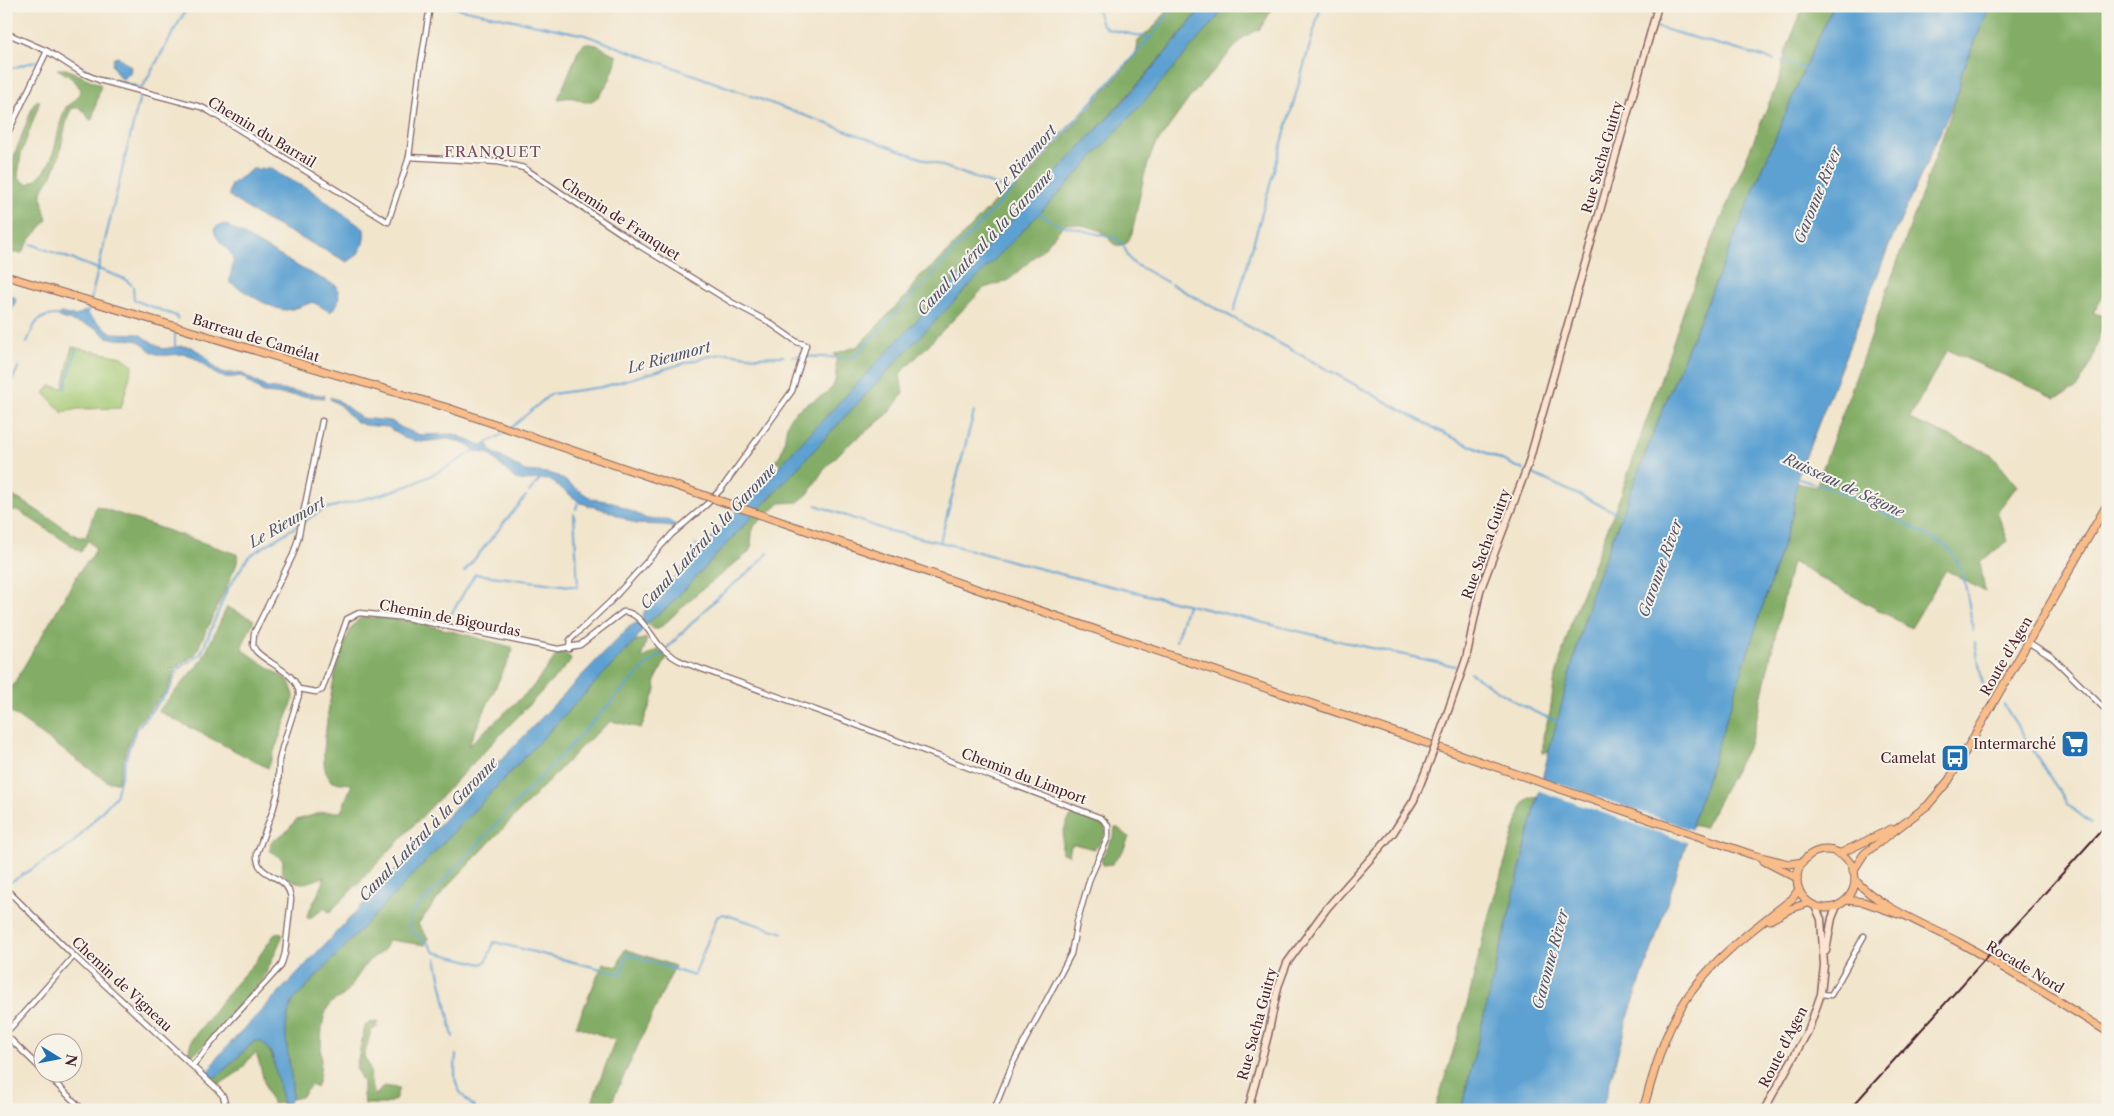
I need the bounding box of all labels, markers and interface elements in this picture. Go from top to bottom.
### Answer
street label: Chemin du Barrail [205,93,319,171]
street label: Rue Sacha Guitry [1577,99,1627,215]
water label: Le Rieumort [989,120,1061,198]
district label: FRANQUET [444,142,542,161]
water label: Garonne River [1789,143,1845,246]
water label: Canal Latéral à la Garonne [912,165,1058,319]
street label: Chemin de Franquet [558,174,684,264]
street label: Barreau de Camélat [190,310,322,366]
water label: Le Rieumort [624,337,713,377]
water label: Ruisseau de Ségone [1780,448,1908,522]
water label: Canal Latéral à la Garonne [635,459,781,613]
street label: Rue Sacha Guitry [1458,486,1514,602]
water label: Le Rieumort [244,492,329,552]
water label: Garonne River [1634,516,1687,619]
street label: Chemin de Bigourdas [378,595,522,641]
street label: Route d'Agen [1976,613,2036,699]
supermarket icon: Intermarché [2060,729,2090,759]
place label: Intermarché [1973,735,2056,753]
bus stop icon: Camelat [1940,743,1970,773]
street label: Chemin du Limport [959,744,1089,808]
place label: Camelat [1880,749,1936,767]
water label: Canal Latéral à la Garonne [354,753,502,905]
water label: Garonne River [1528,906,1573,1011]
street label: Chemin de Vigneau [68,933,176,1036]
street label: Rocade Nord [1983,937,2068,998]
street label: Rue Sacha Guitry [1233,965,1281,1082]
street label: Route d'Agen [1755,1003,1811,1091]
north arrow [32,1034,82,1084]
text: N [61,1053,81,1068]

